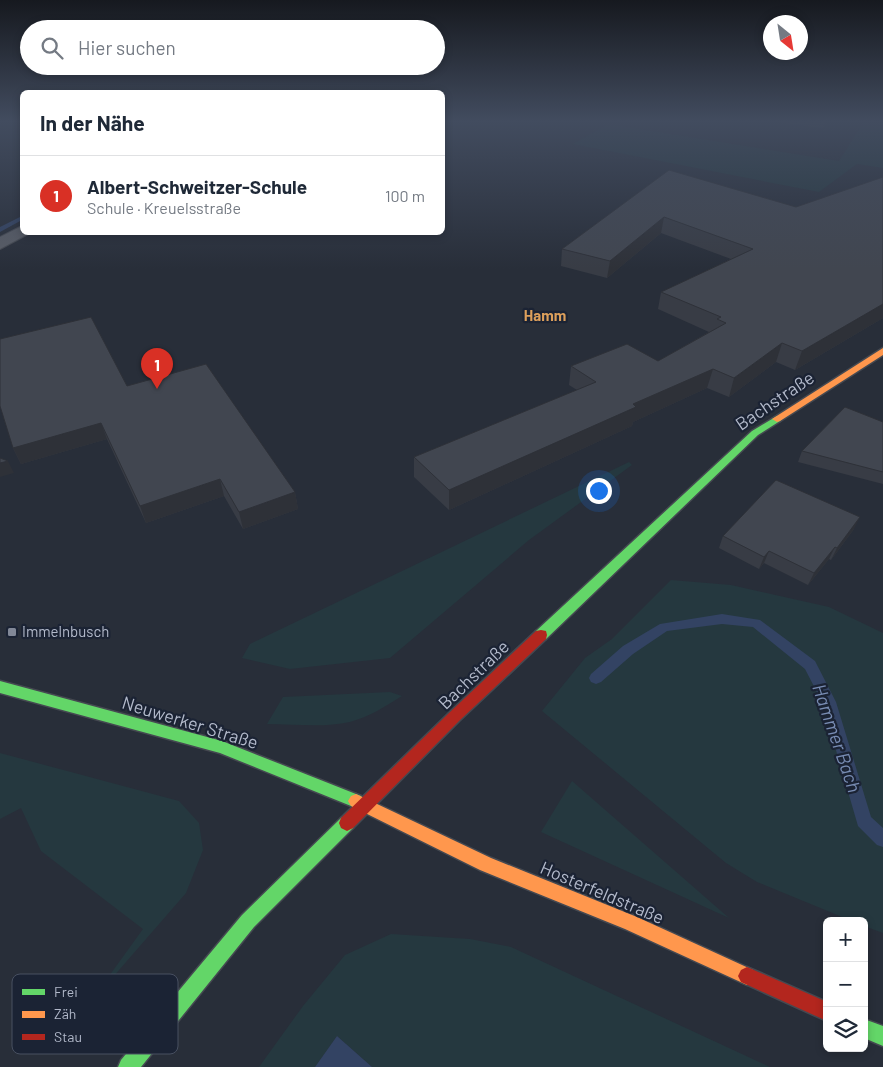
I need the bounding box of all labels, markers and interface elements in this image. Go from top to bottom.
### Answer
north arrow [763,15,808,60]
search box [20,20,445,75]
icon: search [38,34,66,62]
text: Hier suchen [78,36,176,59]
text: In der Nähe [40,110,145,135]
text: Albert-Schweitzer-Schule [87,175,307,198]
text: 1 [53,186,59,205]
text: 100 m [385,186,425,205]
text: Schule · Kreuelsstraße [87,198,241,217]
district label: Hamm [524,306,566,324]
pin: 1 [141,348,173,389]
street label: Bachstraße [731,366,818,434]
your location [586,478,612,504]
place label: Immelnbusch [22,622,109,640]
marker: Immelnbusch [6,626,18,638]
street label: Bachstraße [433,635,513,713]
water label: Hammer Bach [808,680,867,795]
street label: Neuwerker Straße [120,691,261,753]
street label: Hosterfeldstraße [537,856,668,928]
map controls [823,917,868,1052]
button: + [823,917,868,962]
button: − [823,962,868,1007]
legend [12,974,178,1054]
text: Frei [54,983,78,1000]
text: Zäh [54,1005,76,1022]
button: layers [823,1007,868,1052]
text: Stau [54,1028,82,1045]

